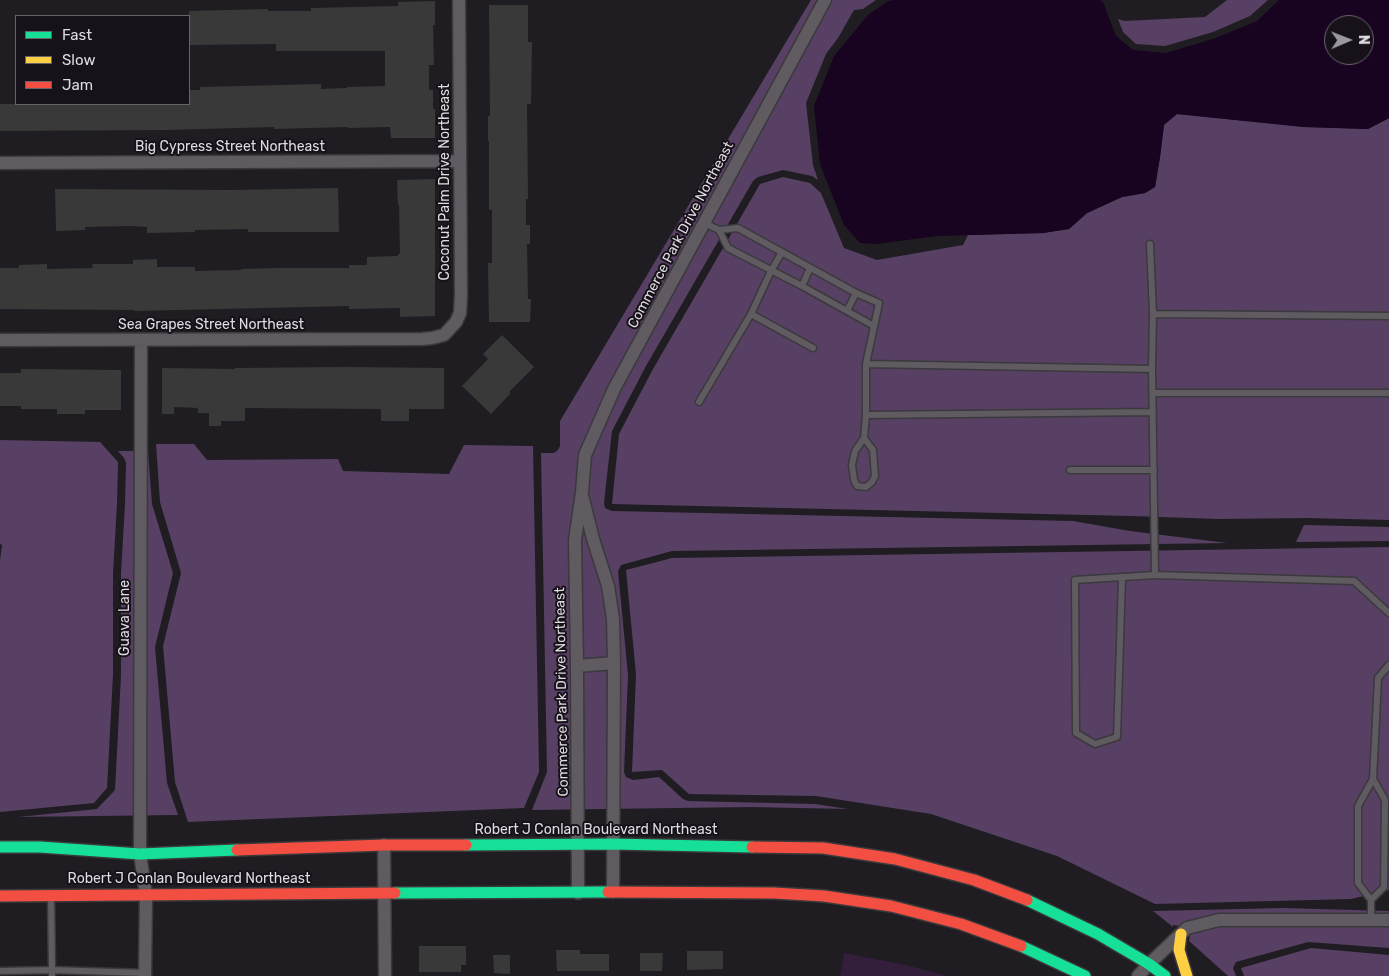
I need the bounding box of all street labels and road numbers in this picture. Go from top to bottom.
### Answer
street label: Coconut Palm Drive Northeast [437,83,453,281]
street label: Big Cypress Street Northeast [135,139,325,155]
street label: Commerce Park Drive Northeast [624,139,738,331]
street label: Sea Grapes Street Northeast [118,317,304,333]
street label: Guava Lane [117,580,133,656]
street label: Commerce Park Drive Northeast [552,587,572,797]
street label: Robert J Conlan Boulevard Northeast [475,822,717,838]
street label: Robert J Conlan Boulevard Northeast [68,871,310,887]

